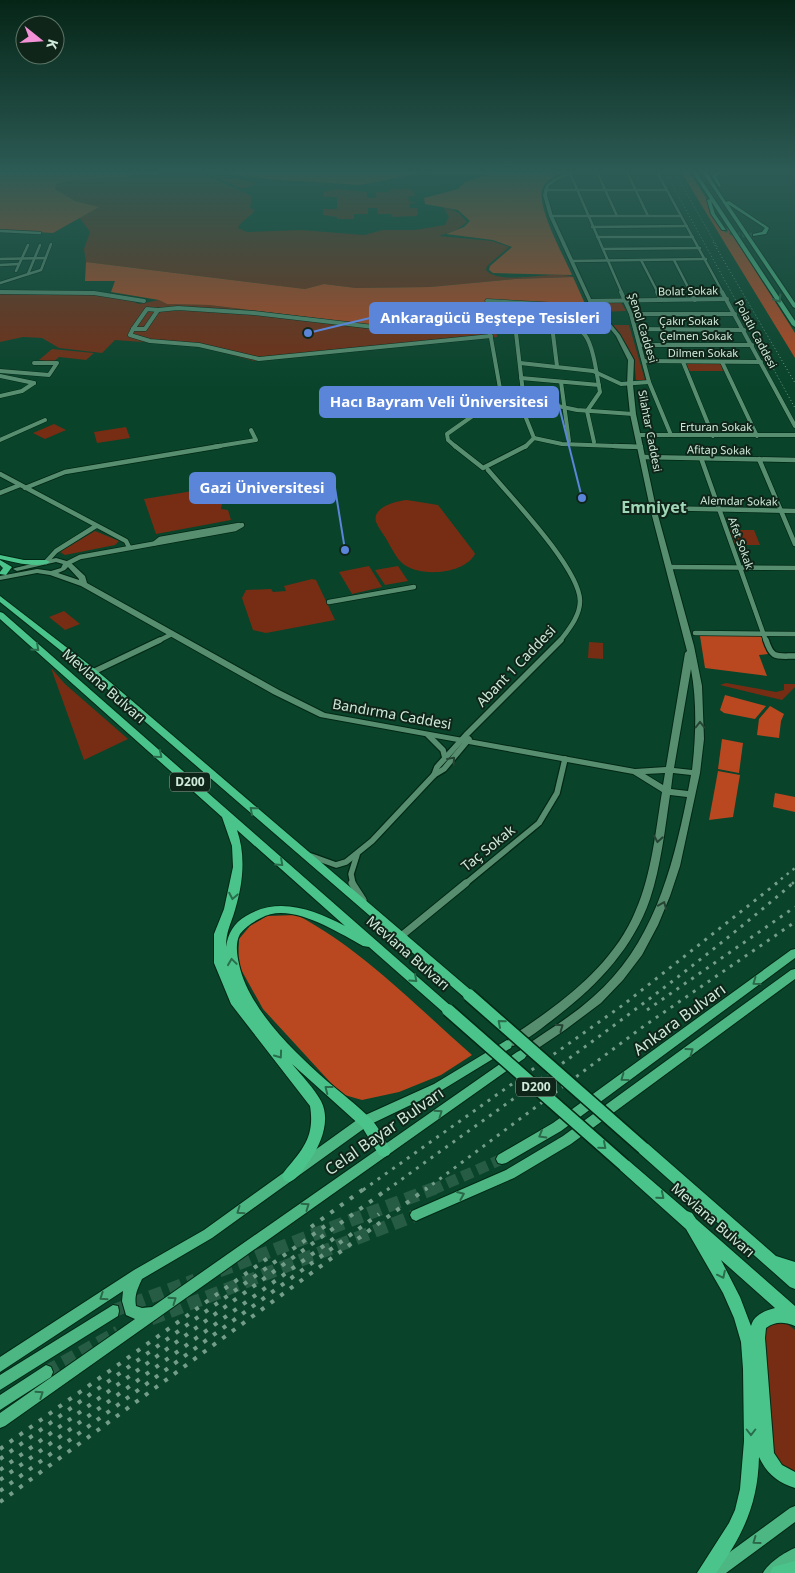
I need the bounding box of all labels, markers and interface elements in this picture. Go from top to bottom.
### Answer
north arrow [15,15,65,65]
text: K [42,37,63,52]
street label: Bolat Sokak [658,282,718,299]
street label: Şenol Caddesi [626,291,661,365]
one-way arrow [771,293,781,302]
street label: Polatlı Caddesi [732,297,781,371]
callout: Ankaragücü Beştepe Tesisleri [370,303,610,333]
text: Ankaragücü Beştepe Tesisleri [380,307,600,327]
street label: Çakır Sokak [659,313,719,328]
street label: Çelmen Sokak [660,328,732,343]
street label: Dilmen Sokak [668,345,738,360]
callout: Hacı Bayram Veli Üniversitesi [320,387,558,417]
street label: Silahtar Caddesi [635,389,666,473]
text: Hacı Bayram Veli Üniversitesi [330,391,548,411]
street label: Erturan Sokak [680,419,752,434]
street label: Afitap Sokak [687,441,751,458]
callout: Gazi Üniversitesi [190,473,335,503]
text: Gazi Üniversitesi [200,477,324,497]
street label: Alemdar Sokak [700,492,778,509]
district label: Emniyet [621,496,687,518]
street label: Afet Sokak [725,515,758,571]
street label: Abant 1 Caddesi [472,621,559,711]
one-way arrow [31,642,40,651]
street label: Mevlana Bulvarı [59,644,150,727]
street label: Bandırma Caddesi [331,694,453,733]
one-way arrow [695,721,705,728]
one-way arrow [153,749,162,758]
one-way arrow [447,757,455,766]
road number: D200 [170,772,210,792]
one-way arrow [250,807,259,816]
street label: Taç Sokak [457,820,519,875]
one-way arrow [653,835,663,843]
one-way arrow [275,857,284,866]
one-way arrow [228,892,239,901]
one-way arrow [656,901,667,910]
street label: Mevlana Bulvarı [363,911,454,994]
one-way arrow [227,957,238,965]
one-way arrow [408,973,417,982]
one-way arrow [753,977,762,985]
street label: Ankara Bulvarı [628,978,730,1060]
one-way arrow [497,1020,506,1029]
one-way arrow [555,1024,564,1033]
one-way arrow [684,1048,693,1056]
one-way arrow [273,1049,282,1059]
one-way arrow [620,1072,630,1081]
road number: D200 [516,1078,556,1096]
street label: Celal Bayar Bulvarı [320,1082,448,1180]
one-way arrow [325,1086,334,1094]
one-way arrow [433,1110,443,1119]
one-way arrow [539,1129,548,1139]
one-way arrow [597,1141,606,1150]
street label: Mevlana Bulvarı [668,1178,759,1261]
one-way arrow [655,1190,664,1199]
one-way arrow [456,1191,465,1202]
one-way arrow [300,1203,310,1212]
one-way arrow [236,1205,246,1214]
one-way arrow [715,1269,725,1278]
one-way arrow [99,1291,108,1300]
one-way arrow [167,1297,177,1306]
one-way arrow [35,1391,44,1400]
one-way arrow [746,1428,756,1436]
one-way arrow [753,1536,762,1544]

